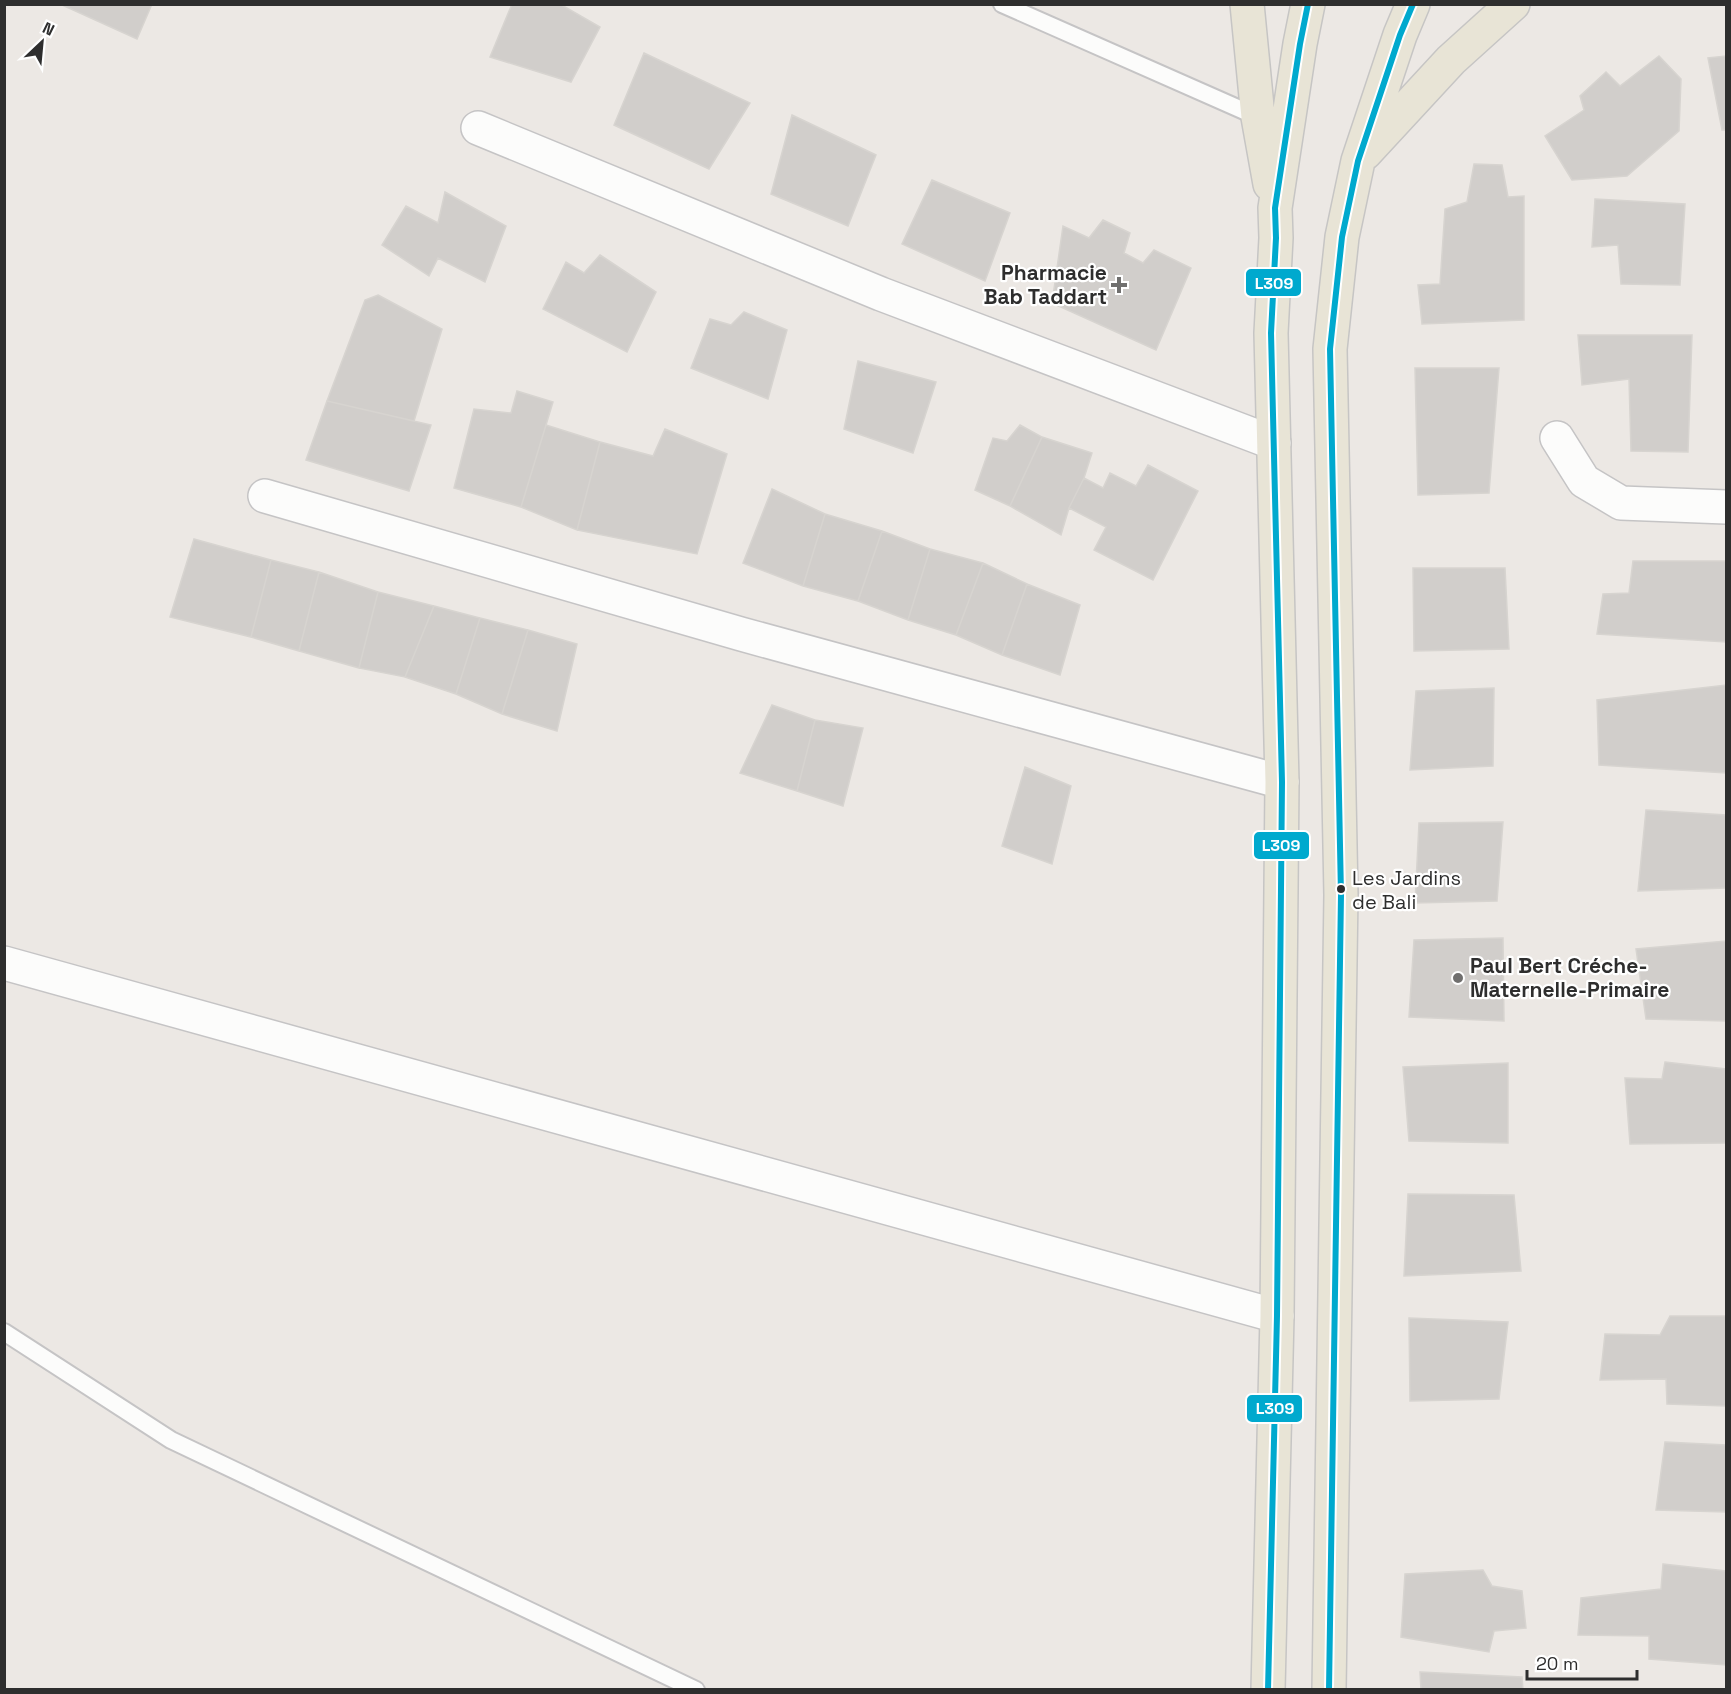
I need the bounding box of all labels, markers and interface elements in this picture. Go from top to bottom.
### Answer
north arrow [12,12,72,72]
text: N [39,17,58,41]
place label: Pharmacie Bab Taddart [984,259,1107,310]
line badge: L309 [1245,268,1302,297]
text: L309 [1255,273,1293,294]
marker: Pharmacie Bab Taddart [1112,278,1126,292]
line badge: L309 [1253,831,1310,860]
text: L309 [1262,835,1300,856]
place label: Les Jardins de Bali [1352,865,1461,915]
marker: Les Jardins de Bali [1335,883,1347,895]
place label: Paul Bert Créche- Maternelle-Primaire [1470,952,1669,1003]
marker: Paul Bert Créche- Maternelle-Primaire [1451,971,1465,985]
line badge: L309 [1246,1394,1303,1423]
text: L309 [1256,1398,1294,1419]
scale bar [1527,1643,1636,1681]
text: 20 m [1536,1652,1579,1675]

